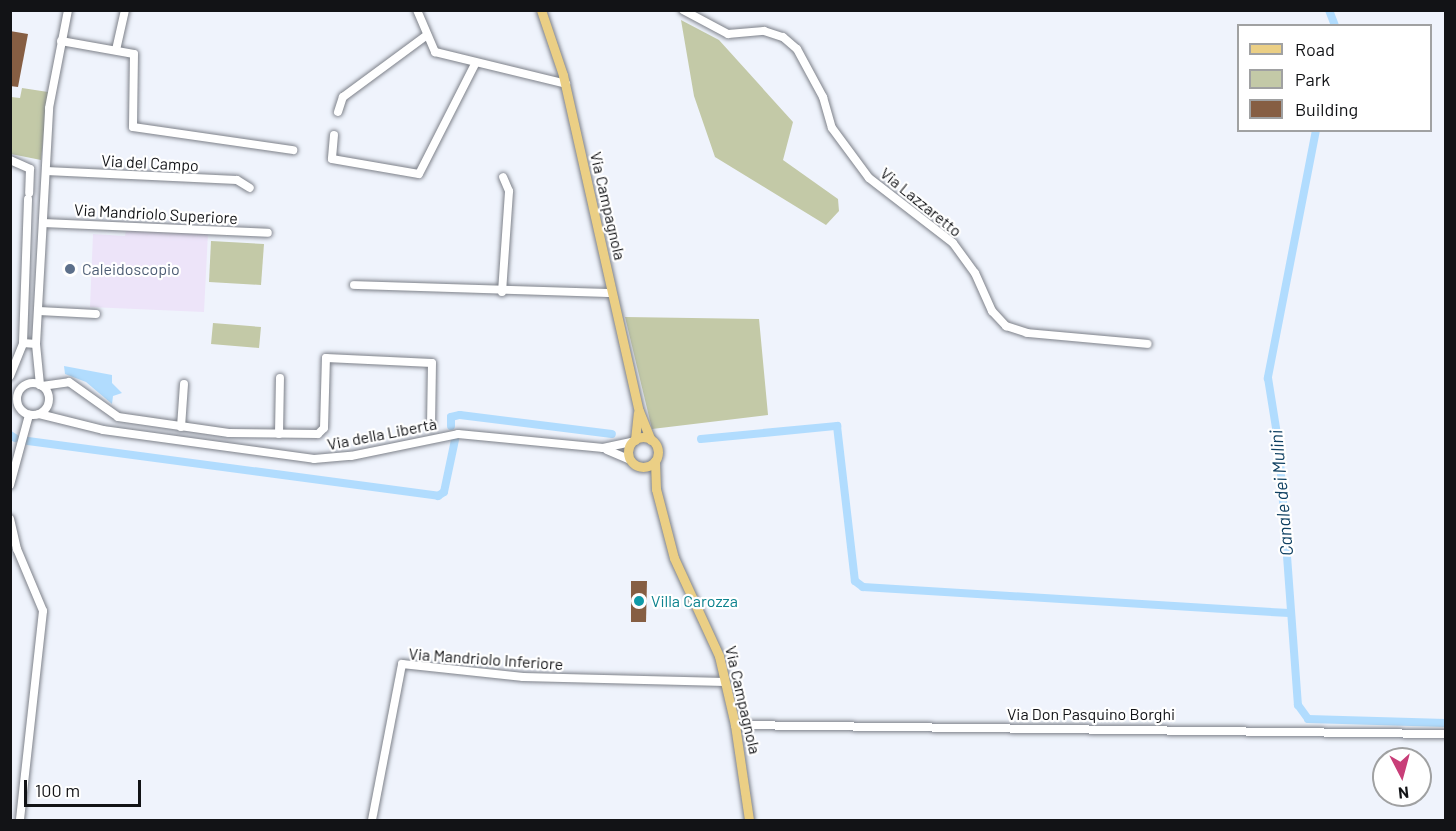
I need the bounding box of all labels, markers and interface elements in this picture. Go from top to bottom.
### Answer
legend [1237,24,1432,132]
text: Road [1295,38,1335,60]
text: Park [1295,68,1330,90]
text: Building [1295,98,1358,120]
street label: Via Campagnola [586,150,630,262]
street label: Via del Campo [101,151,199,175]
street label: Via Lazzaretto [877,163,965,241]
street label: Via Mandriolo Superiore [74,200,238,228]
place label: Caleidoscopio [82,259,180,279]
marker: Caleidoscopio [63,262,77,276]
street label: Via della Libertà [326,414,438,454]
water label: Canale dei Mulini [1265,429,1297,557]
place label: Villa Carozza [651,591,738,611]
marker: Villa Carozza [632,594,646,608]
street label: Via Mandriolo Inferiore [408,644,564,674]
street label: Via Campagnola [721,644,765,756]
street label: Via Don Pasquino Borghi [1007,704,1175,724]
north arrow [1372,747,1432,807]
scale bar [27,768,144,806]
text: 100 m [35,779,80,801]
text: N [1397,783,1410,803]

